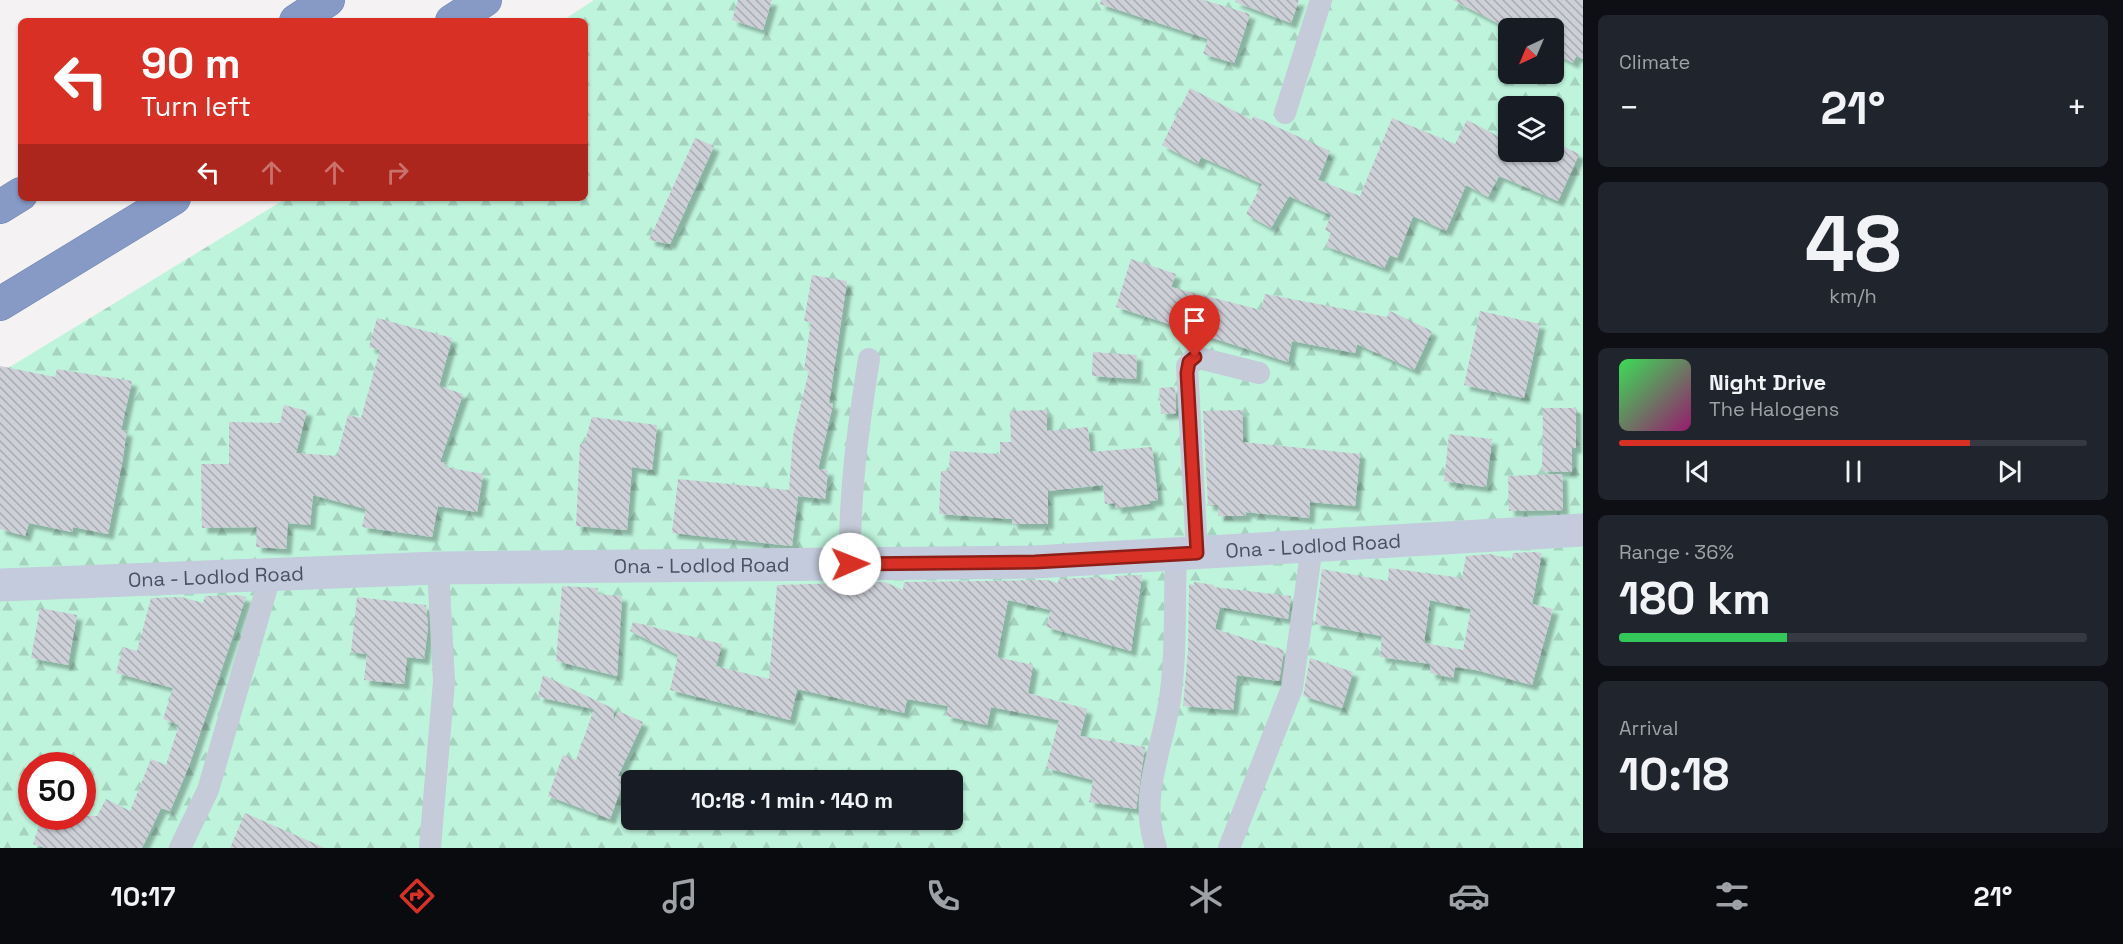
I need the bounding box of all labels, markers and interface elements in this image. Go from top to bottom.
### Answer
north arrow [1498,18,1564,84]
map controls [1498,18,1564,162]
text: 90 m [141,37,241,90]
icon: left [42,42,120,120]
text: Climate [1619,49,1690,75]
text: 21° [1821,80,1885,137]
text: − [1619,87,1639,129]
text: + [2067,87,2087,129]
text: Turn left [141,89,251,124]
button: layers [1498,96,1564,162]
icon: left [192,156,225,189]
icon: ahead [255,156,288,189]
icon: ahead [318,156,351,189]
icon: right [381,156,414,189]
text: 48 [1805,194,1901,294]
text: km/h [1829,283,1877,309]
pin [1169,295,1220,357]
icon: arrive [1178,304,1211,337]
text: Night Drive [1709,368,1826,396]
text: The Halogens [1709,396,1839,422]
icon: previous [1681,455,1714,488]
icon: pause [1837,455,1870,488]
icon: next [1993,455,2026,488]
street label: Ona - Lodlod Road [1225,528,1402,564]
position arrow [818,532,882,596]
text: Range · 36% [1619,539,1734,565]
street label: Ona - Lodlod Road [614,551,790,579]
street label: Ona - Lodlod Road [127,560,304,593]
text: 180 km [1619,570,1771,627]
text: Arrival [1619,715,1678,741]
text: 10:18 [1619,746,1729,803]
speed limit sign: 50 [18,752,96,830]
text: 10:18 · 1 min · 140 m [691,786,893,814]
icon: directions [396,875,438,917]
icon: music [659,875,701,917]
icon: phone [922,875,964,917]
icon: climate [1185,875,1227,917]
icon: car [1448,875,1490,917]
icon: filters [1711,875,1753,917]
text: 10:17 [110,879,175,914]
text: 21° [1974,879,2012,914]

